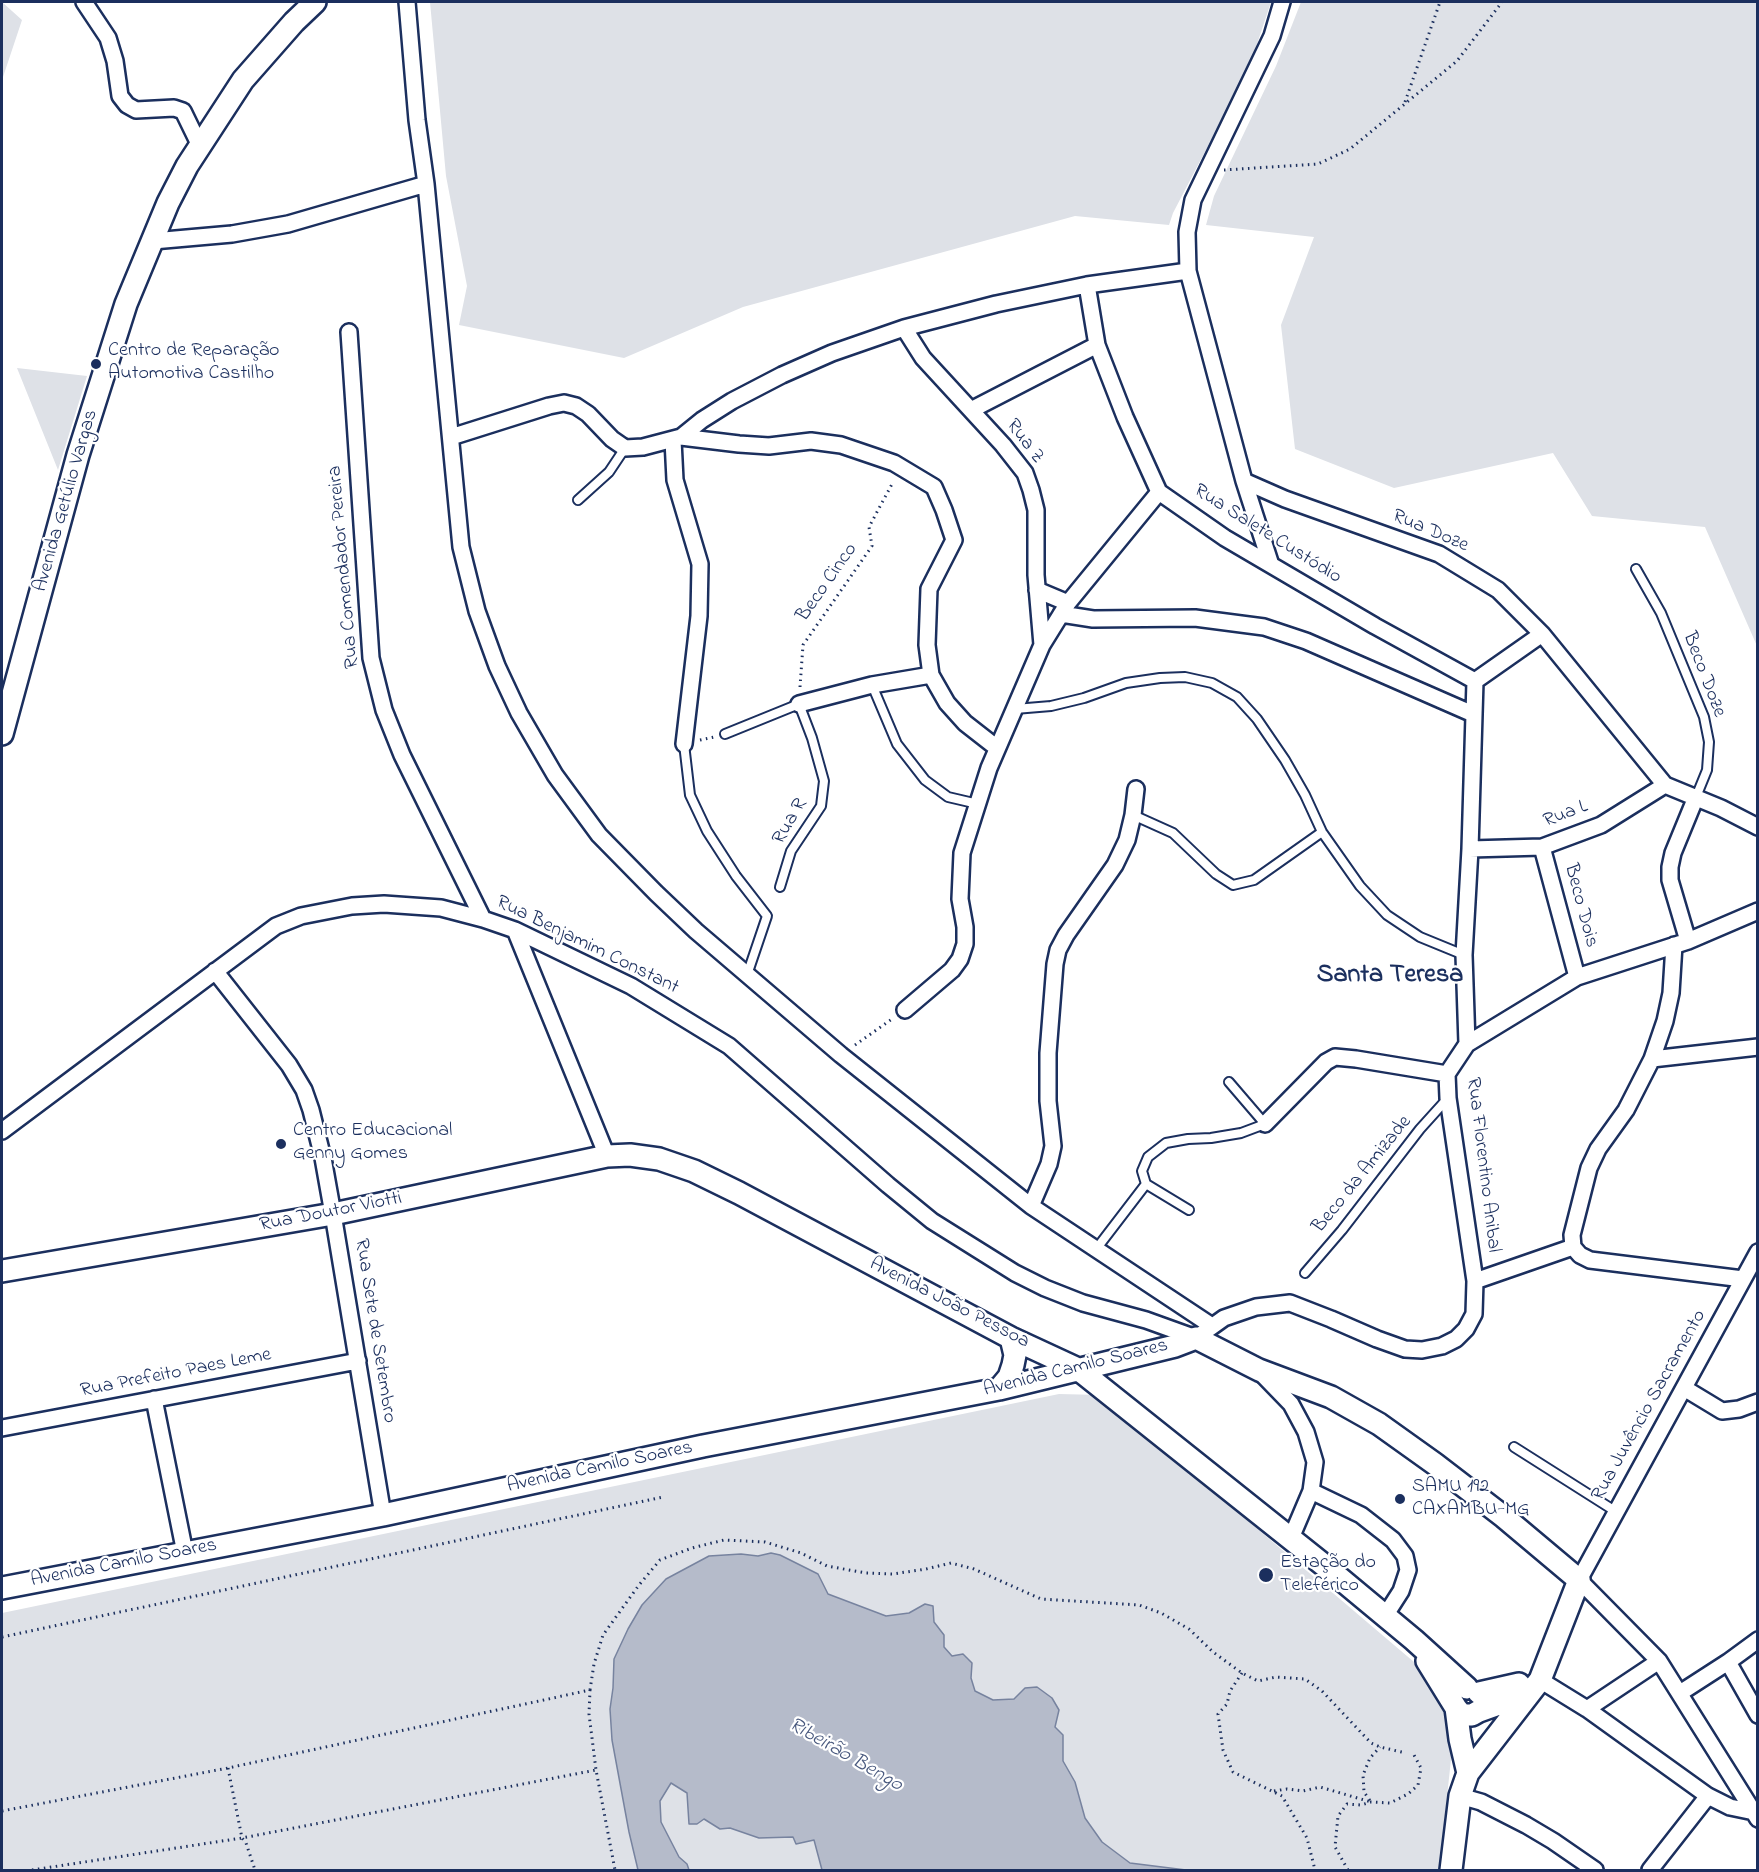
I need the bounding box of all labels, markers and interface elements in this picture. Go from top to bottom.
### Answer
place label: Centro de Reparação Automotiva Castilho [108,340,279,387]
marker: Centro de Reparação Automotiva Castilho [89,357,103,371]
street label: Avenida Getúlio Vargas [29,407,105,595]
street label: Rua Z [999,415,1049,469]
street label: Rua Comendador Pereira [324,464,366,670]
street label: Rua Salete Custódio [1189,480,1345,590]
street label: Rua Doze [1388,505,1472,559]
street label: Beco Cinco [792,539,864,627]
street label: Beco Doze [1676,629,1730,721]
street label: Rua R [768,795,814,849]
street label: Rua L [1540,796,1592,834]
street label: Beco Dois [1557,862,1603,950]
street label: Rua Benjamim Constant [492,891,682,1001]
district label: Santa Teresa [1317,961,1463,993]
street label: Rua Florentino Anibal [1459,1076,1505,1254]
street label: Beco da Amizade [1308,1111,1418,1239]
place label: Centro Educacional Genny Gomes [293,1120,452,1167]
marker: Centro Educacional Genny Gomes [274,1137,288,1151]
street label: Rua Doutor Viotti [258,1187,404,1239]
street label: Rua Sete de Setembro [348,1237,400,1425]
street label: Avenida João Pessoa [865,1253,1033,1355]
street label: Rua Juvêncio Sacramento [1587,1306,1713,1506]
street label: Avenida Camilo Soares [981,1334,1171,1404]
street label: Rua Prefeito Paes Leme [79,1344,273,1404]
street label: Avenida Camilo Soares [505,1437,695,1499]
place label: SAMU 192 CAXAMBU-MG [1412,1476,1530,1523]
marker: SAMU 192 CAXAMBU-MG [1393,1492,1407,1506]
street label: Avenida Camilo Soares [29,1534,219,1594]
place label: Estação do Teleférico [1280,1552,1376,1599]
marker: Estação do Teleférico [1257,1566,1275,1584]
water label: Ribeirão Bengo [784,1713,906,1799]

